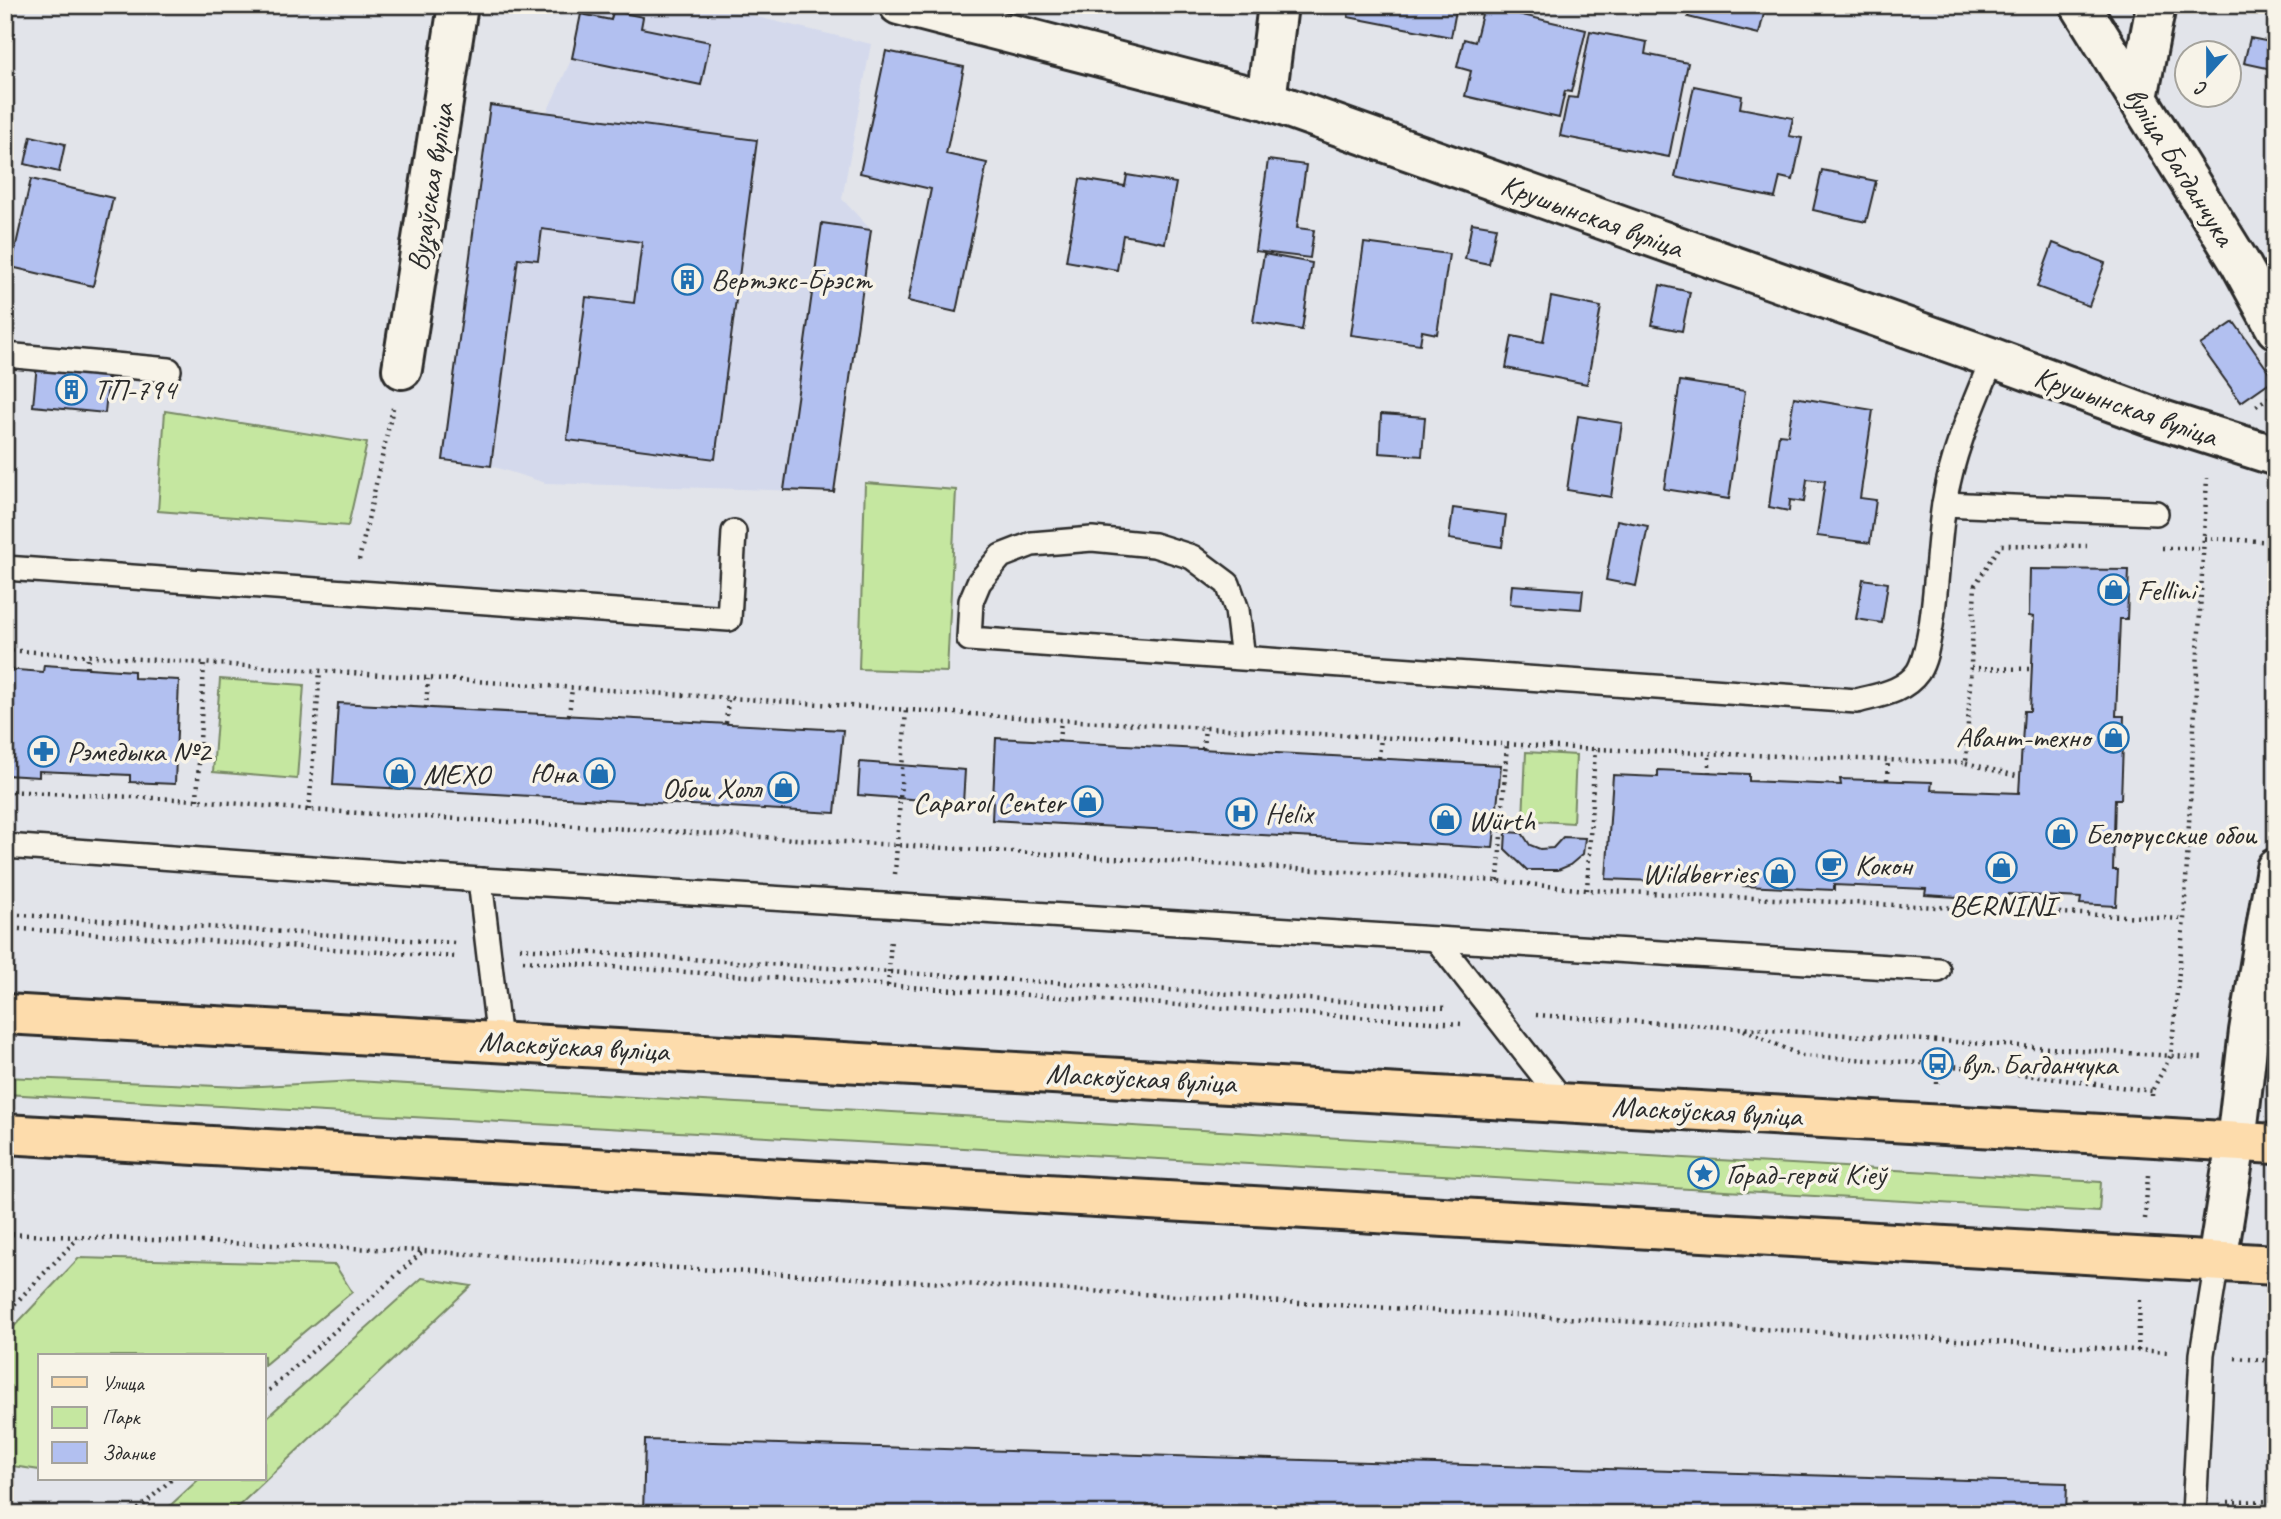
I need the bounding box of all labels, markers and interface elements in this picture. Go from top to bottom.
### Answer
north arrow [2172,38,2242,108]
text: С [2191,75,2211,102]
street label: вуліца Багданчука [2116,79,2245,254]
street label: Вузаўская вуліца [398,99,462,273]
street label: Крушынская вуліца [1496,166,1690,267]
place label: Вертэкс-Брэст [711,260,873,298]
building icon: Вертэкс-Брэст [671,262,705,296]
street label: Крушынская вуліца [2030,357,2224,456]
place label: ТП-794 [94,370,179,408]
building icon: ТП-794 [54,372,88,406]
place label: Fellini [2137,571,2198,609]
shop icon: Fellini [2097,573,2131,607]
place label: Авант-техно [1956,718,2093,756]
shop icon: Авант-техно [2096,720,2130,754]
place label: Рэмедыка №2 [67,732,213,770]
pharmacy icon: Рэмедыка №2 [27,734,61,768]
place label: Юна [530,754,579,792]
place label: MEXO [423,755,493,793]
shop icon: Юна [583,756,617,790]
shop icon: MEXO [383,757,417,791]
place label: Обои Холл [662,769,763,807]
shop icon: Обои Холл [767,771,801,805]
place label: Caparol Center [913,783,1067,821]
shop icon: Caparol Center [1071,785,1105,819]
place label: Helix [1265,794,1316,832]
hospital icon: Helix [1225,796,1259,830]
place label: Würth [1468,801,1535,839]
shop icon: Würth [1428,803,1462,837]
place label: Белорусские обои [2085,815,2258,853]
shop icon: Белорусские обои [2045,817,2079,851]
place label: Кокон [1855,846,1914,884]
cafe icon: Кокон [1815,848,1849,882]
shop icon: BERNINI [1985,850,2019,884]
place label: Wildberries [1642,854,1760,892]
shop icon: Wildberries [1763,856,1797,890]
place label: BERNINI [1949,886,2061,924]
street label: Маскоўская вуліца [478,1022,672,1070]
place label: вул. Багданчука [1961,1045,2119,1083]
bus stop icon: вул. Багданчука [1921,1047,1955,1081]
street label: Маскоўская вуліца [1045,1054,1239,1102]
street label: Маскоўская вуліца [1611,1087,1805,1135]
place label: Горад-герой Кіеў [1726,1155,1888,1193]
place icon: Горад-герой Кіеў [1686,1157,1720,1191]
legend [38,1354,266,1480]
text: Улица [102,1370,145,1396]
text: Парк [102,1404,142,1430]
text: Здание [102,1440,156,1466]

